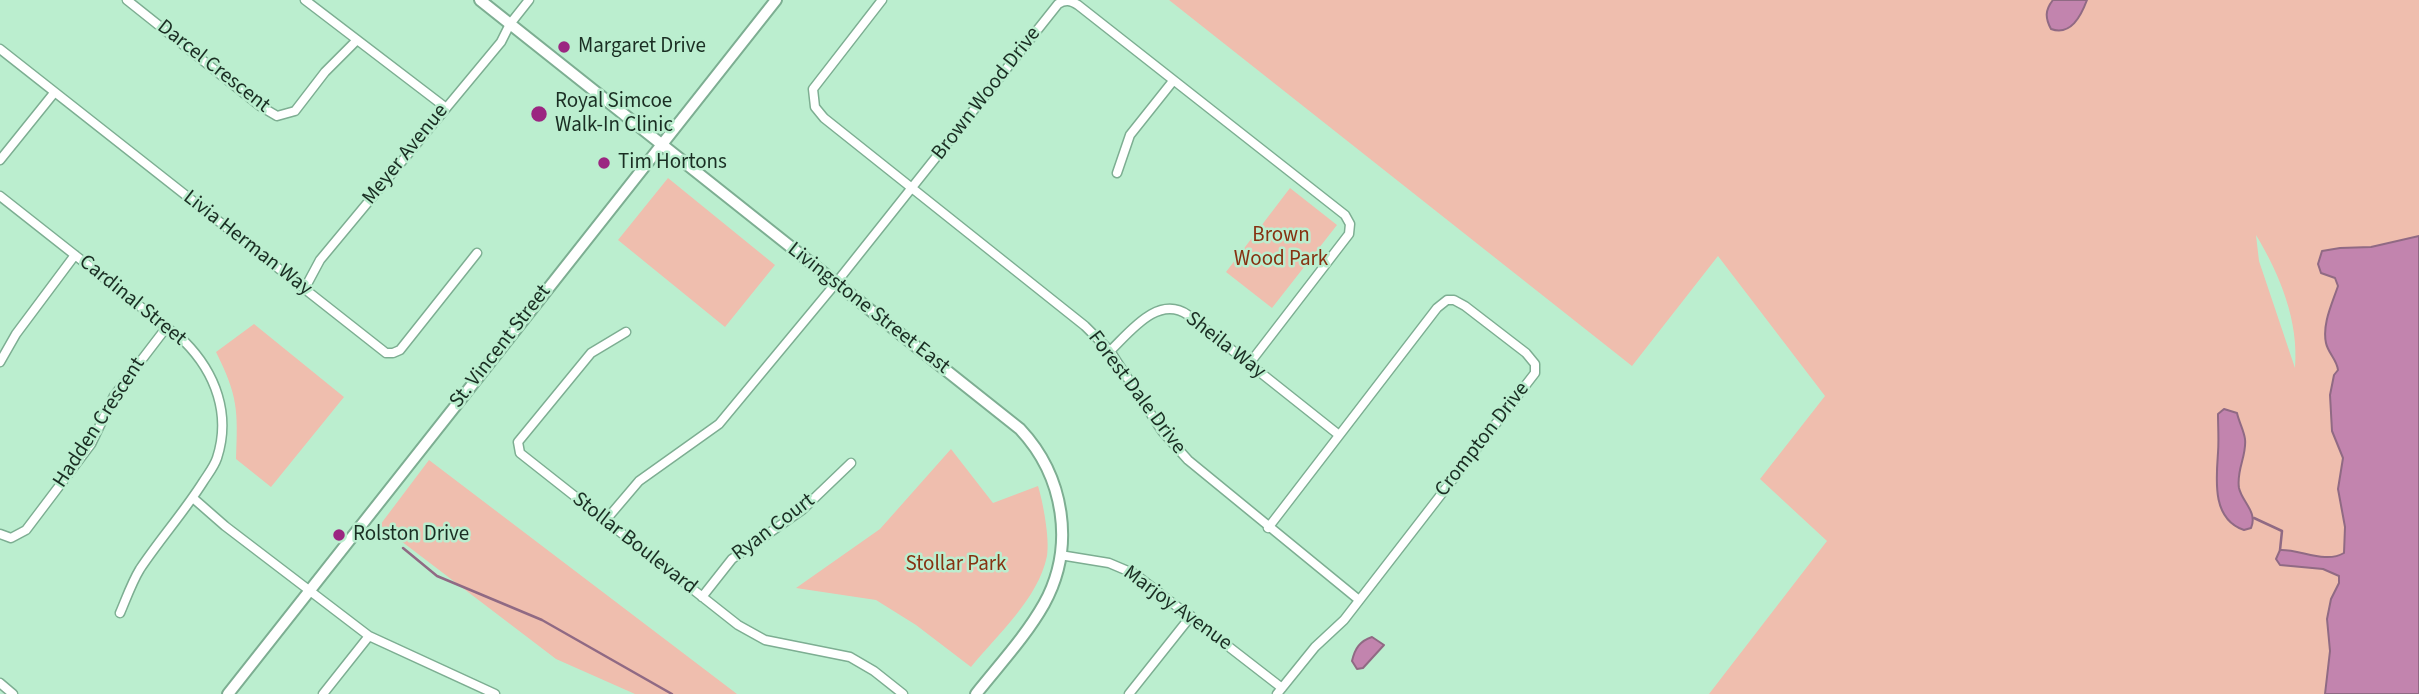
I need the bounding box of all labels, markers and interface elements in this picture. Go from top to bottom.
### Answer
street label: Darcel Crescent [152,15,274,119]
street label: Brown Wood Drive [927,22,1047,166]
place label: Margaret Drive [578,34,706,60]
marker: Margaret Drive [556,39,572,55]
place label: Royal Simcoe Walk-In Clinic [555,89,673,139]
street label: Meyer Avenue [358,100,454,210]
marker: Royal Simcoe Walk-In Clinic [529,104,549,124]
place label: Tim Hortons [618,150,727,176]
marker: Tim Hortons [596,155,612,171]
street label: Livia Herman Way [177,186,317,302]
park label: Brown Wood Park [1234,223,1328,273]
street label: Livingstone Street East [782,238,954,380]
street label: Cardinal Street [73,250,191,352]
street label: St. Vincent Street [445,280,557,414]
street label: Sheila Way [1180,307,1270,385]
street label: Forest Dale Drive [1082,326,1190,460]
street label: Hadden Crescent [49,353,151,493]
street label: Crompton Drive [1430,378,1536,502]
street label: Stollar Boulevard [567,487,701,601]
street label: Ryan Court [728,489,820,567]
place label: Rolston Drive [353,522,469,548]
marker: Rolston Drive [331,527,347,543]
park label: Stollar Park [906,552,1006,578]
street label: Marjoy Avenue [1118,561,1236,657]

